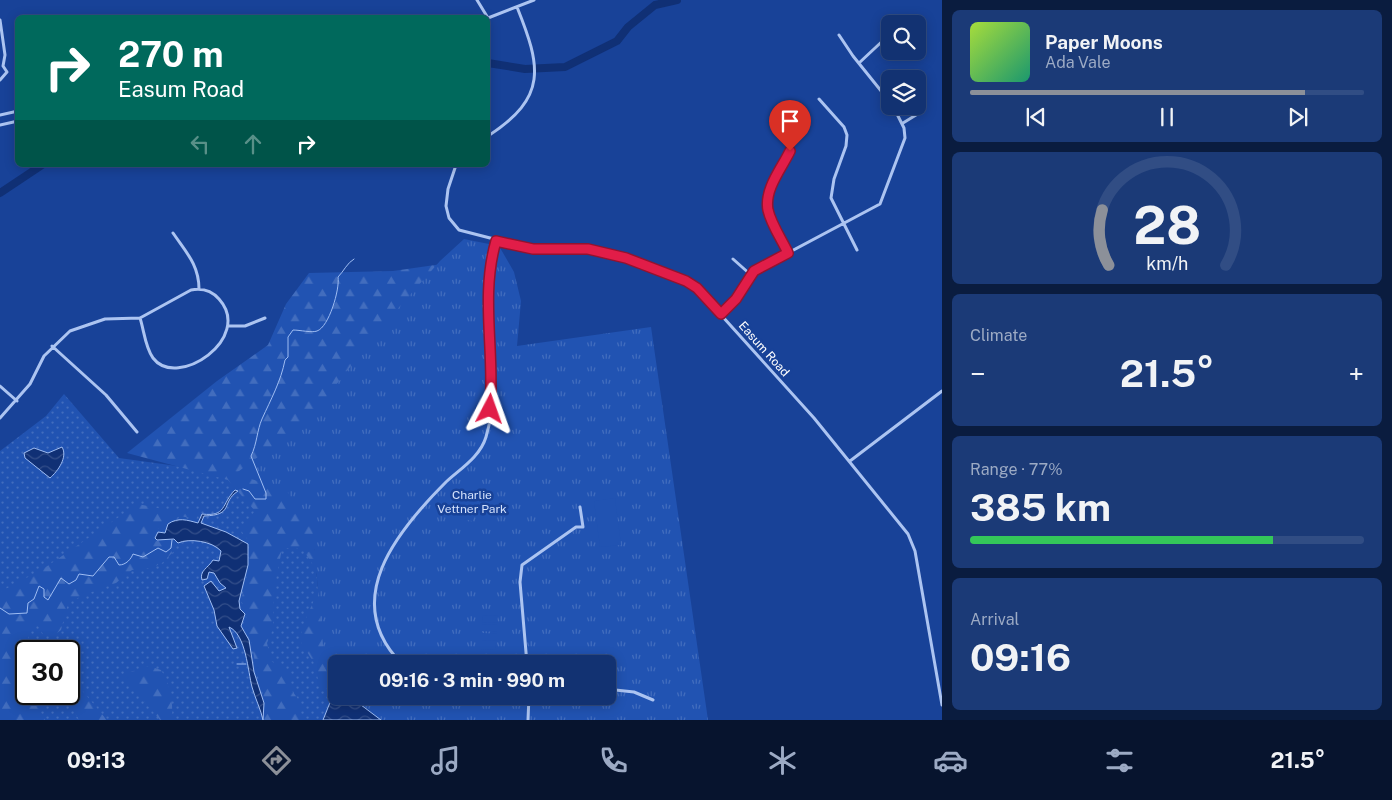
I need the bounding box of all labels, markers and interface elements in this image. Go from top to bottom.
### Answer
map controls [881,15,926,115]
button: search [881,15,926,60]
text: Paper Moons [1045,31,1163,53]
text: 270 m [118,34,224,75]
icon: right [35,35,100,100]
text: Ada Vale [1045,53,1110,72]
button: layers [881,70,926,115]
text: Easum Road [118,76,244,102]
pin [769,100,811,151]
icon: previous [1022,103,1050,131]
icon: pause [1153,103,1181,131]
icon: next [1284,103,1312,131]
icon: arrive [776,107,804,135]
icon: left [186,130,214,158]
icon: ahead [239,130,267,158]
icon: right [292,130,320,158]
text: 28 [1133,195,1201,256]
text: km/h [1146,253,1188,274]
street label: Easum Road [736,319,792,379]
text: Climate [970,326,1027,345]
text: 21.5° [1120,351,1214,396]
text: − [970,357,986,390]
text: + [1348,357,1364,390]
position arrow [463,382,515,434]
text: Range · 77% [970,460,1063,479]
text: 385 km [970,485,1111,530]
park label: Charlie Vettner Park [437,488,507,516]
text: Arrival [970,610,1019,629]
text: 09:16 [970,635,1071,680]
speed limit sign: 30 [15,640,80,705]
text: 09:16 · 3 min · 990 m [379,669,565,691]
icon: directions [259,743,294,778]
icon: music [428,743,463,778]
icon: phone [596,743,631,778]
icon: climate [765,743,800,778]
icon: car [933,743,968,778]
icon: filters [1102,743,1137,778]
text: 09:13 [67,747,125,773]
text: 21.5° [1271,747,1325,773]

